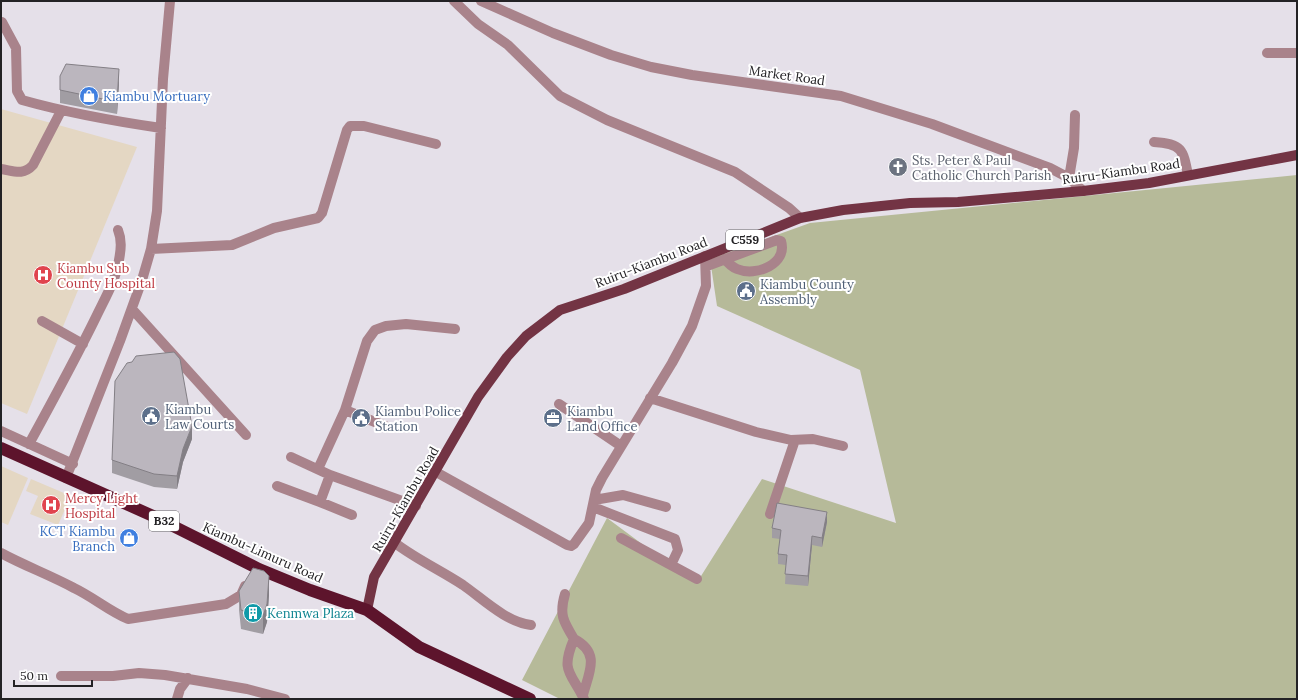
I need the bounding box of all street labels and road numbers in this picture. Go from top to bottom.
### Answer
street label: Market Road [748,62,826,89]
street label: Ruiru-Kiambu Road [1061,155,1181,188]
road number: C559 [726,230,764,250]
street label: Ruiru-Kiambu Road [593,233,710,292]
street label: Ruiru-Kiambu Road [368,443,443,555]
road number: B32 [149,511,179,531]
street label: Kiambu-Limuru Road [200,518,326,587]

